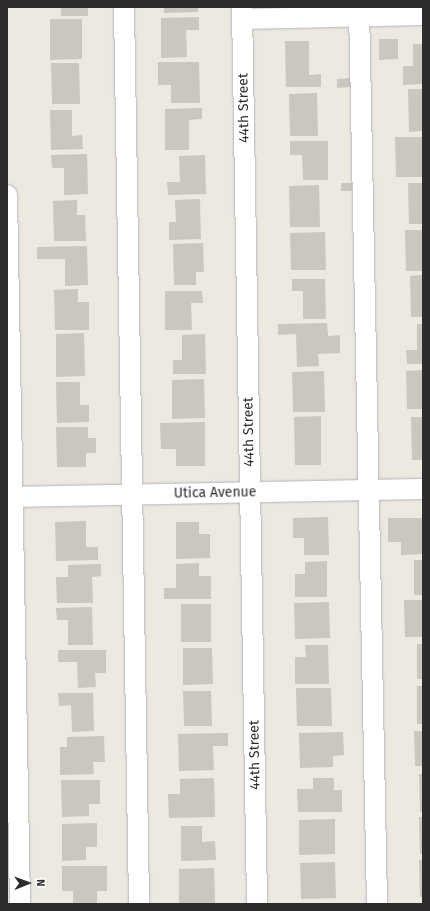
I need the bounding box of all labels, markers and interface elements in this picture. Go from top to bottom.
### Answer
street label: 44th Street [235,73,253,143]
street label: 44th Street [240,397,258,467]
street label: Utica Avenue [174,484,256,502]
street label: 44th Street [246,720,264,790]
north arrow [8,863,48,903]
text: N [34,879,47,887]

